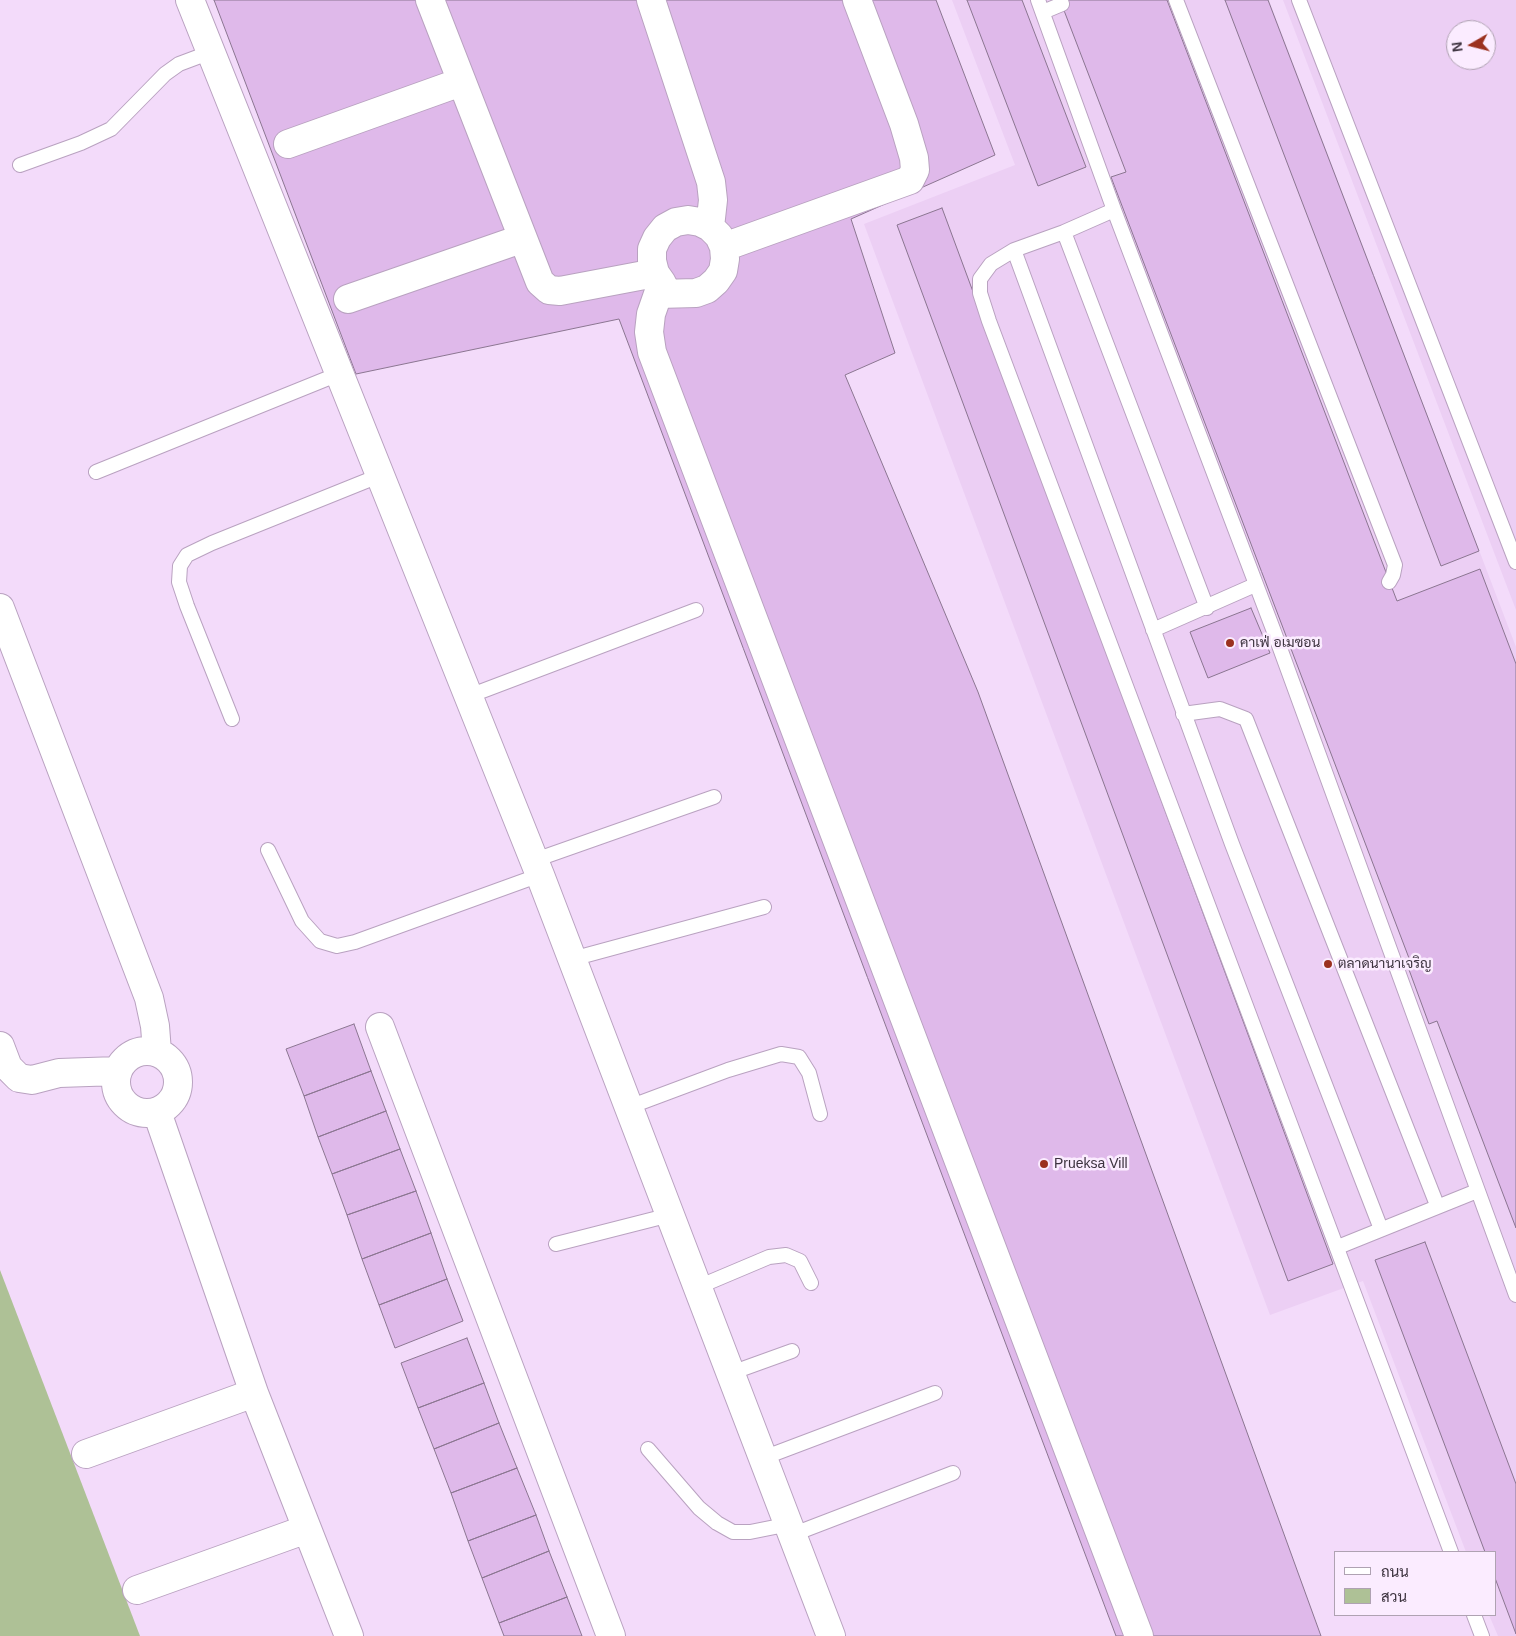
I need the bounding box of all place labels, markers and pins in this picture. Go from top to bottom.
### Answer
place label: คาเฟ่ อเมซอน [1240,635,1320,651]
marker: คาเฟ่ อเมซอน [1224,637,1236,649]
place label: ตลาดนานาเจริญ [1338,956,1432,972]
marker: ตลาดนานาเจริญ [1322,958,1334,970]
place label: Prueksa Vill [1054,1156,1128,1172]
marker: Prueksa Vill [1038,1158,1050,1170]

